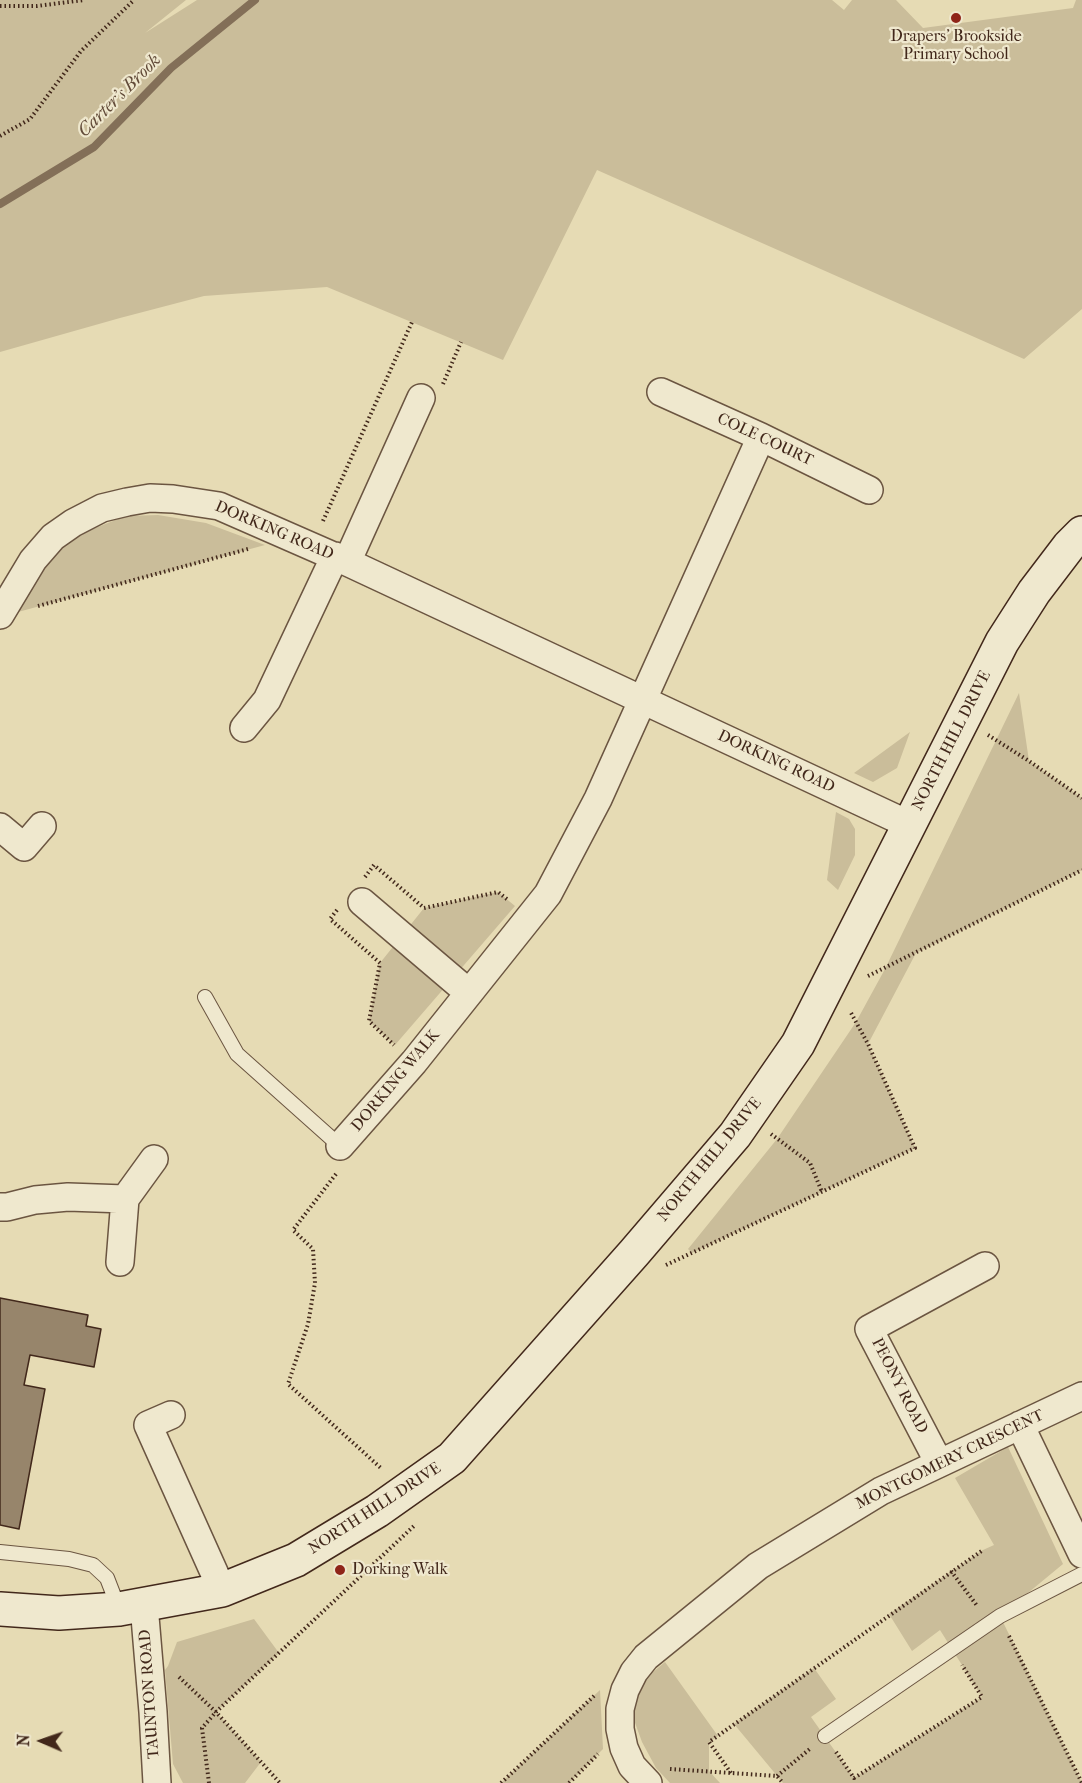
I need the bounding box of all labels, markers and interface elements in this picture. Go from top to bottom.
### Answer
marker: Drapers' Brookside Primary School [949,11,963,25]
place label: Drapers' Brookside Primary School [890,27,1022,65]
water label: Carter's Brook [74,50,166,142]
street label: COLE COURT [714,409,816,471]
street label: DORKING ROAD [212,497,336,565]
street label: NORTH HILL DRIVE [908,668,996,814]
street label: DORKING ROAD [714,726,838,798]
street label: DORKING WALK [348,1026,444,1136]
street label: NORTH HILL DRIVE [654,1094,766,1226]
street label: PEONY ROAD [867,1335,931,1437]
street label: MONTGOMERY CRESCENT [853,1406,1047,1514]
street label: NORTH HILL DRIVE [305,1459,445,1559]
place label: Dorking Walk [352,1560,448,1580]
marker: Dorking Walk [333,1563,347,1577]
street label: TAUNTON ROAD [136,1629,164,1759]
north arrow [12,1711,72,1771]
text: N [14,1734,33,1747]

